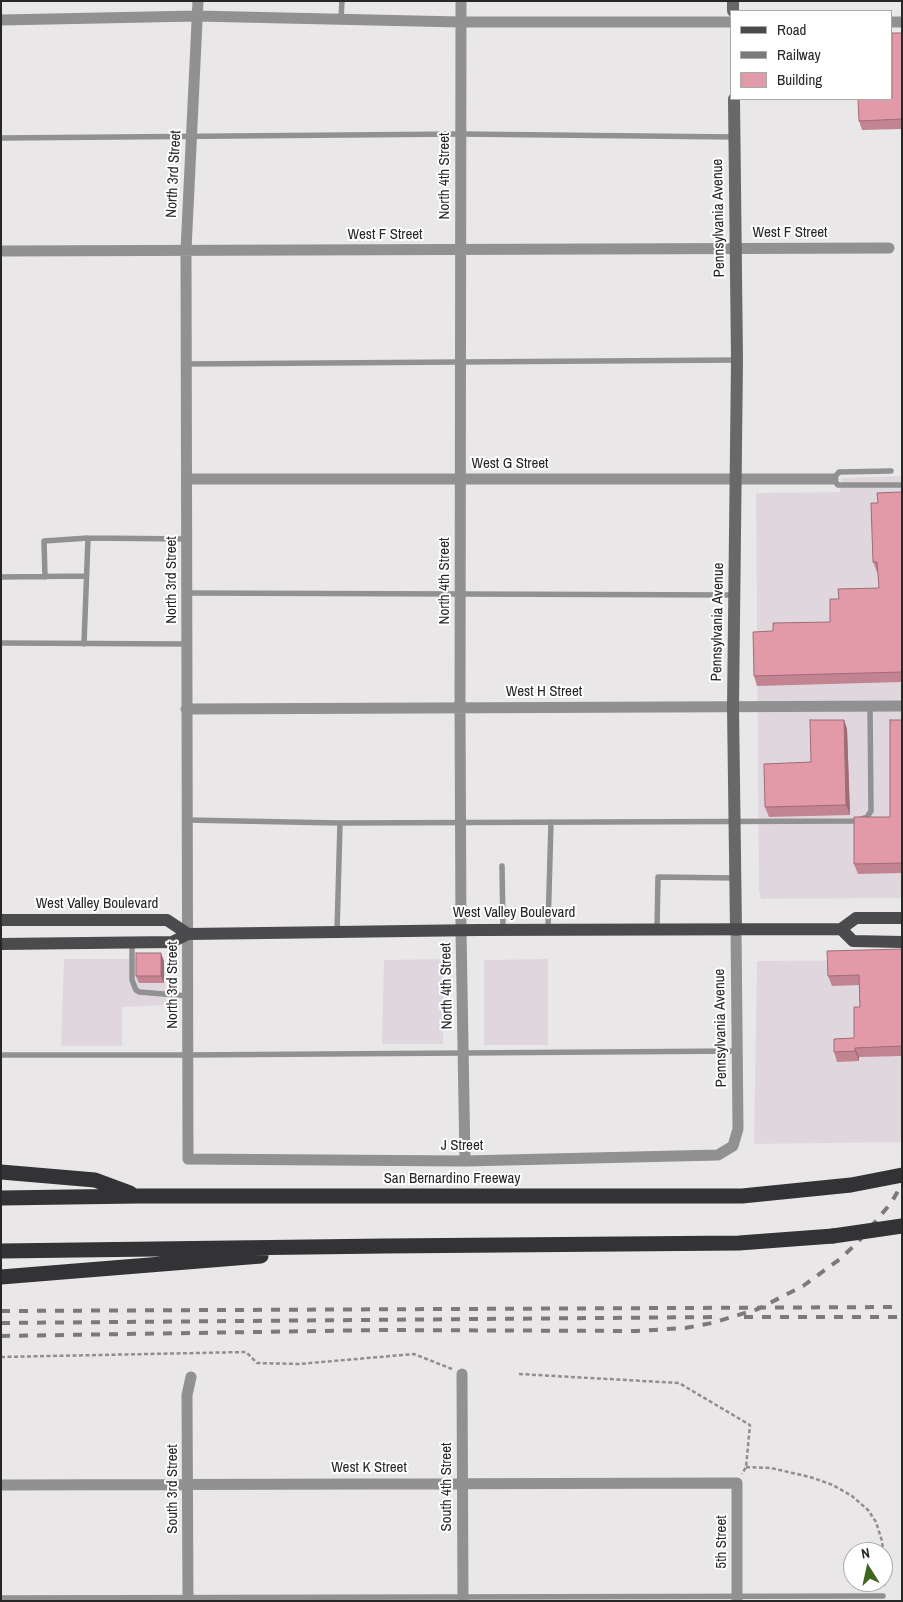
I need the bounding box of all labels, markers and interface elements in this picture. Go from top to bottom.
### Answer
legend [730,10,893,100]
text: Road [777,19,806,40]
text: Railway [777,44,821,65]
text: Building [777,69,822,90]
street label: North 3rd Street [163,130,185,218]
street label: North 4th Street [436,133,454,219]
street label: Pennsylvania Avenue [709,158,729,278]
street label: West F Street [753,224,827,242]
street label: West F Street [348,226,422,244]
street label: West G Street [471,455,549,473]
street label: North 3rd Street [163,536,181,624]
street label: North 4th Street [436,538,454,624]
street label: Pennsylvania Avenue [708,562,728,682]
street label: West H Street [506,683,582,701]
street label: West Valley Boulevard [36,895,158,913]
street label: West Valley Boulevard [453,904,575,922]
street label: North 3rd Street [164,941,182,1029]
street label: North 4th Street [437,942,457,1030]
street label: Pennsylvania Avenue [711,968,731,1088]
street label: J Street [441,1137,483,1155]
street label: San Bernardino Freeway [384,1170,520,1188]
street label: South 4th Street [438,1443,456,1531]
street label: South 3rd Street [164,1444,182,1534]
street label: West K Street [331,1459,407,1477]
street label: 5th Street [713,1515,731,1569]
north arrow [843,1542,893,1592]
text: N [860,1544,871,1563]

